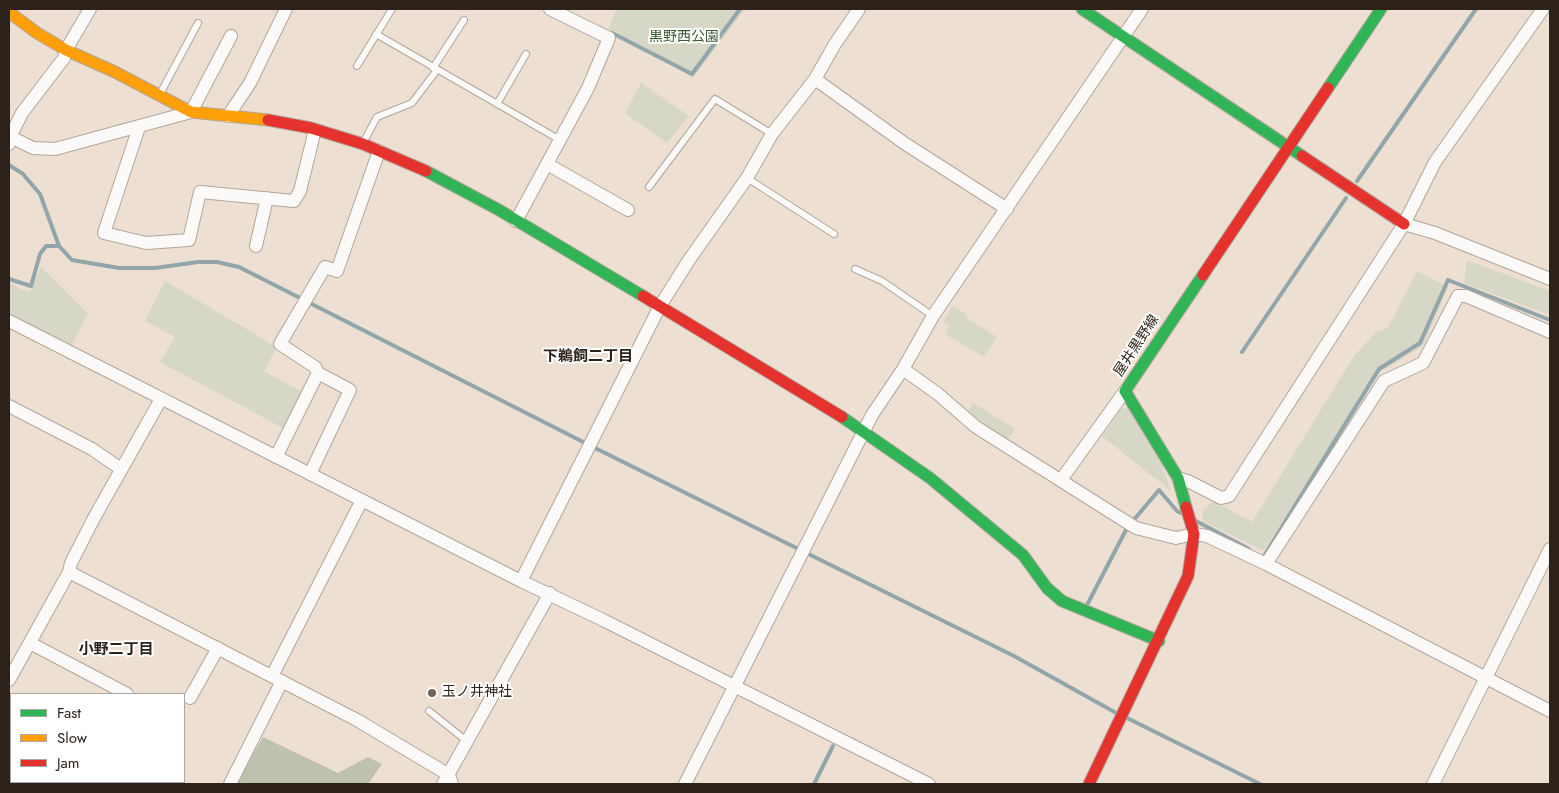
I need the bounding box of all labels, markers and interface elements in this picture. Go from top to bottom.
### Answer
park label: 黒野西公園 [649,30,719,46]
street label: 屋井黒野線 [1111,312,1163,380]
district label: 下鵜飼二丁目 [543,348,633,366]
district label: 小野二丁目 [79,641,153,659]
place label: 玉ノ井神社 [442,685,512,701]
marker: 玉ノ井神社 [426,687,438,699]
legend [10,693,185,783]
text: Fast [57,702,81,724]
text: Slow [57,727,87,749]
text: Jam [57,752,80,774]

